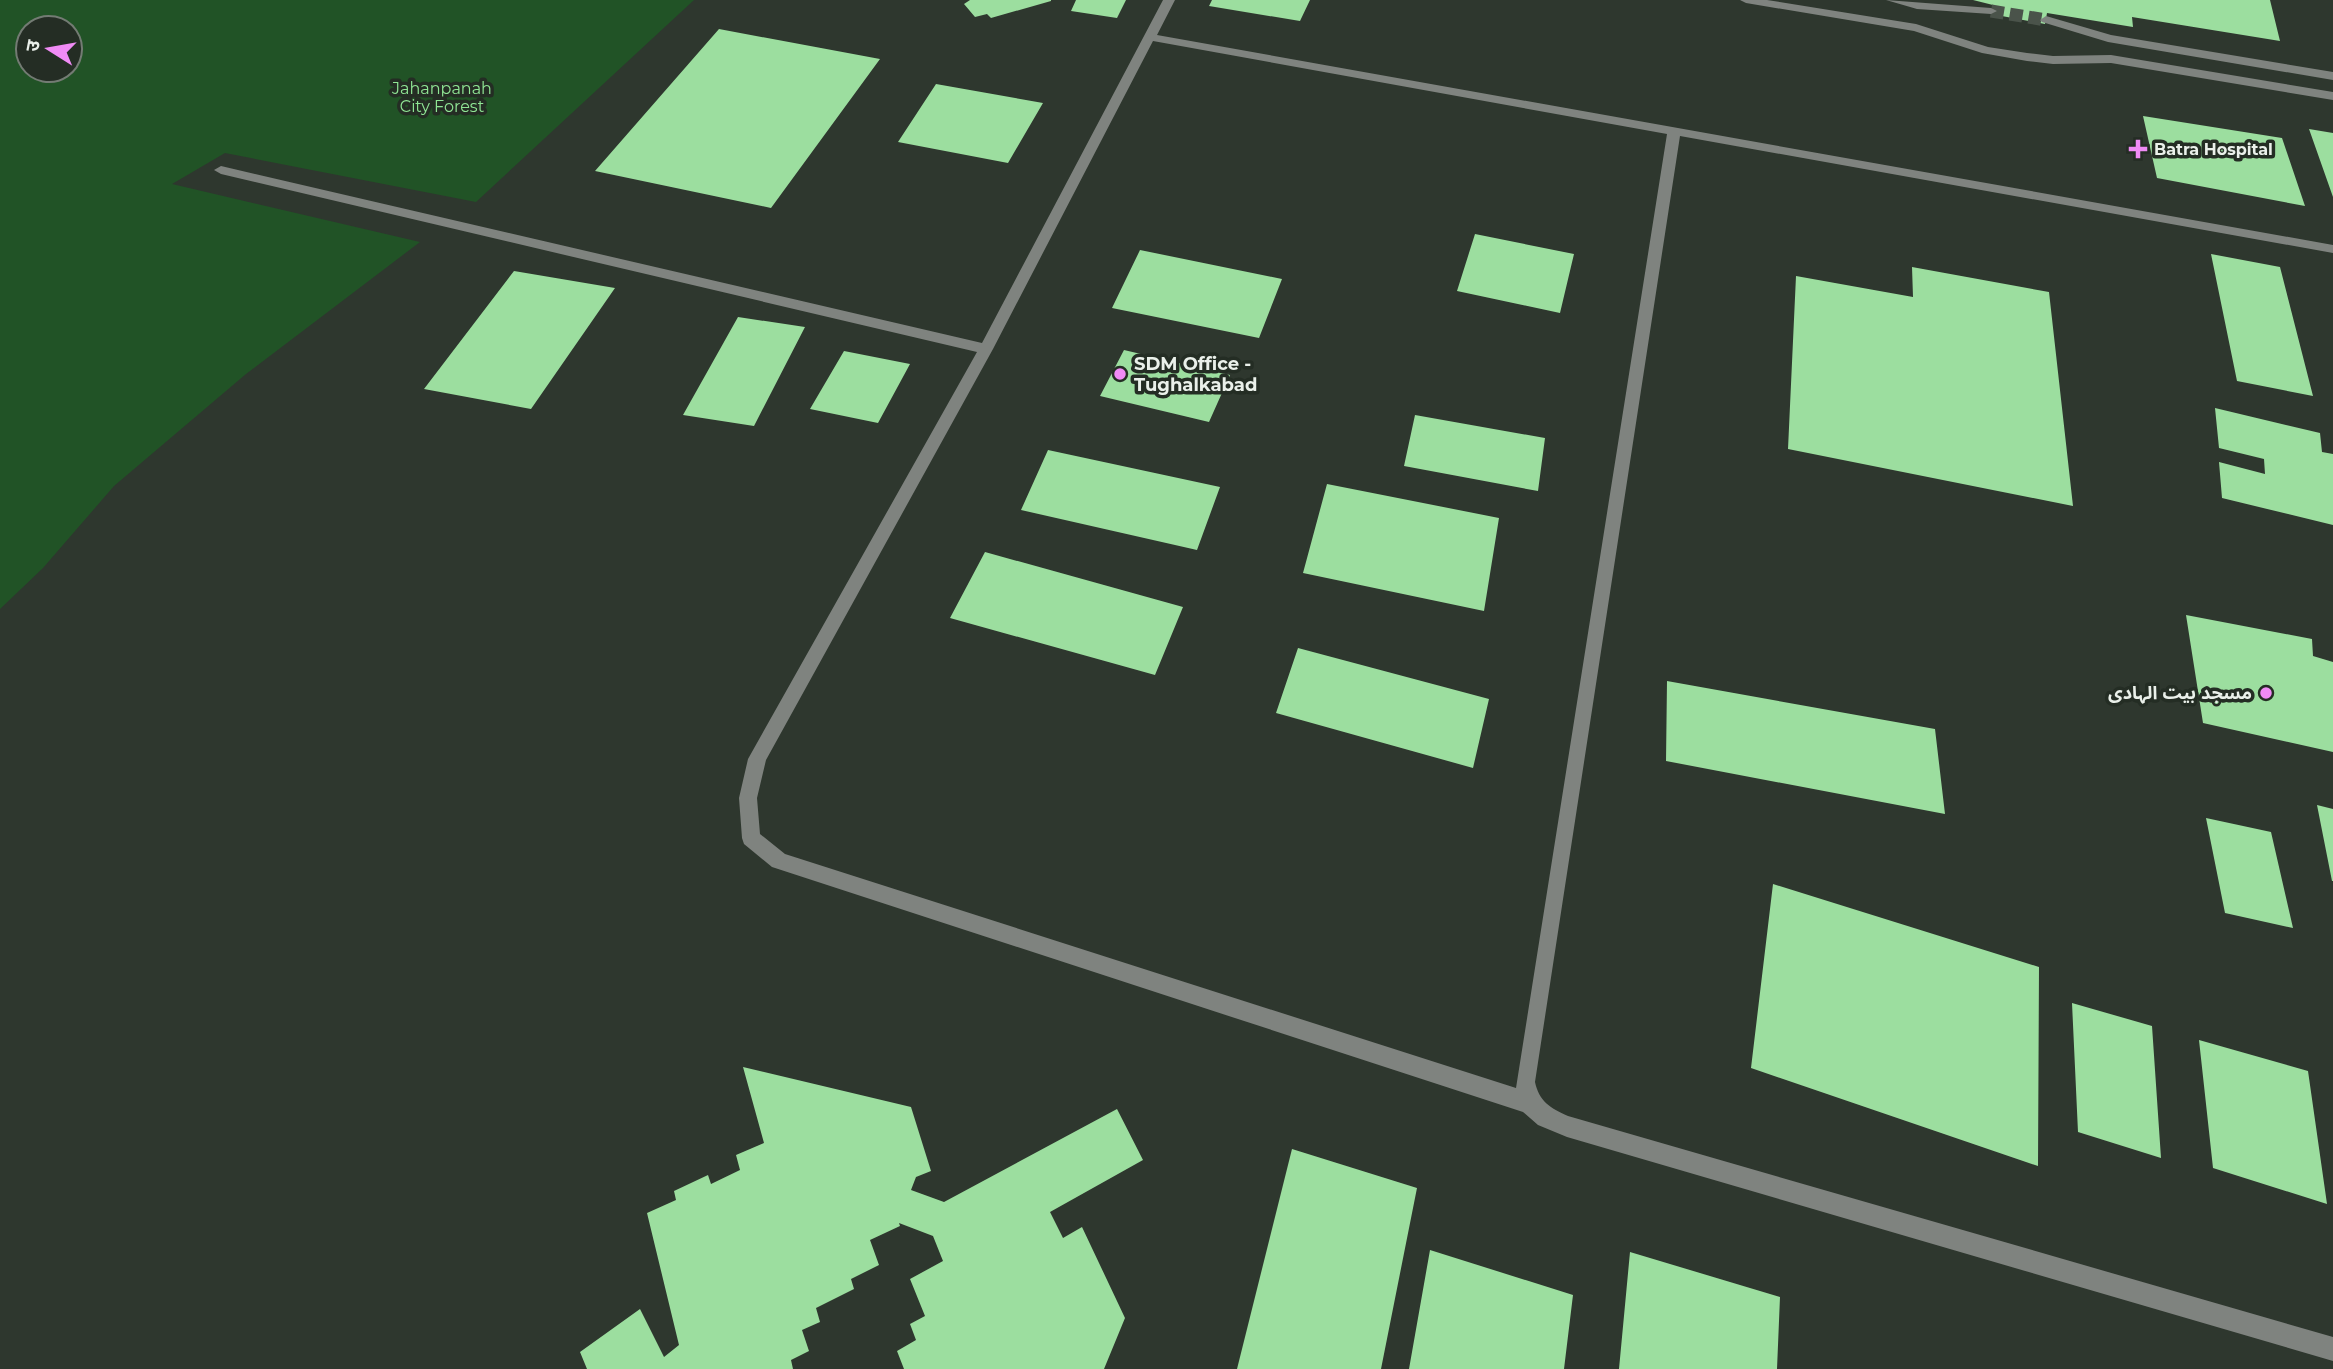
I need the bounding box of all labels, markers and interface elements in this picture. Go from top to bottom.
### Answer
north arrow [14,14,84,84]
text: उ [20,37,45,54]
park label: Jahanpanah City Forest [391,79,492,116]
marker: Batra Hospital [2128,139,2148,159]
place label: Batra Hospital [2154,140,2273,159]
place label: SDM Office - Tughalkabad [1134,353,1257,396]
marker: SDM Office - Tughalkabad [1112,366,1128,382]
place label: مسجد بیت الہادی [2108,682,2252,704]
marker: مسجد بیت الہادی [2258,685,2274,701]

